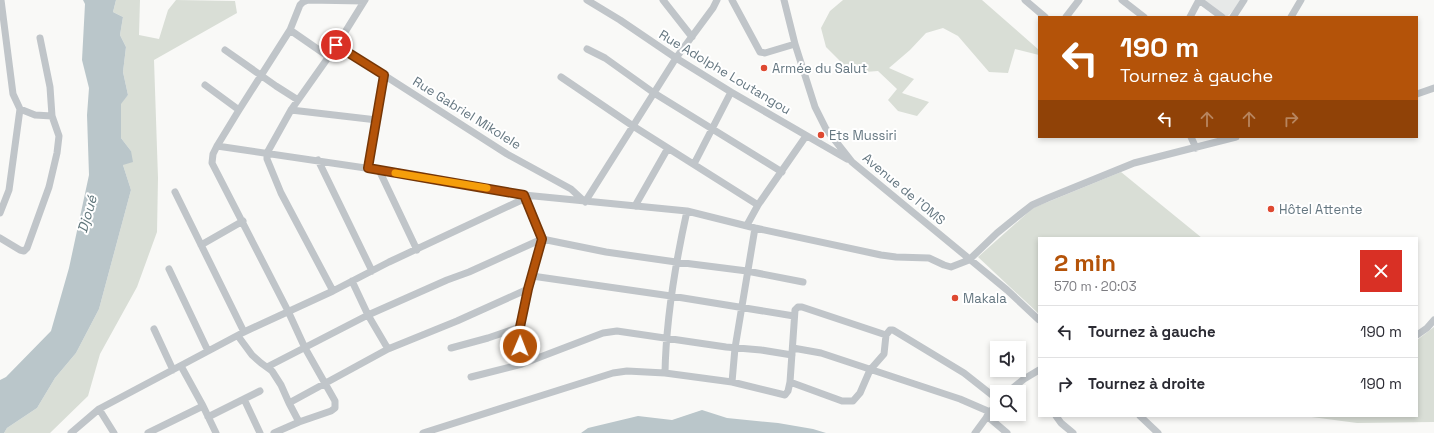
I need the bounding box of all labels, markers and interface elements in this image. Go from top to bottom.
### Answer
street label: Rue Adolphe Loutangou [656,26,794,118]
pin [319,28,353,62]
text: 190 m [1120,29,1199,65]
icon: left [1054,32,1106,84]
icon: arrive [325,34,347,56]
place label: Armée du Salut [772,60,867,77]
marker: Armée du Salut [759,63,769,73]
text: Tournez à gauche [1120,64,1273,87]
street label: Rue Gabriel Mikolele [410,73,524,153]
icon: left [1154,108,1176,130]
icon: ahead [1196,108,1218,130]
icon: ahead [1238,108,1260,130]
icon: right [1280,108,1302,130]
place label: Ets Mussiri [829,127,897,144]
marker: Ets Mussiri [816,130,826,140]
street label: Avenue de l'OMS [859,149,949,229]
water label: Djoué [73,192,101,235]
place label: Hôtel Attente [1279,201,1362,218]
marker: Hôtel Attente [1266,204,1276,214]
text: 2 min [1054,247,1116,278]
button: close [1360,250,1402,292]
text: 570 m · 20:03 [1054,278,1136,295]
place label: Makala [963,290,1007,307]
marker: Makala [950,293,960,303]
icon: left [1054,321,1076,343]
text: Tournez à gauche [1088,322,1216,341]
text: 190 m [1360,322,1402,341]
position arrow [499,325,541,367]
map controls [990,341,1026,421]
button: sound [990,341,1026,377]
icon: right [1054,373,1076,395]
text: Tournez à droite [1088,374,1205,393]
text: 190 m [1360,374,1402,393]
button: search [990,385,1026,421]

